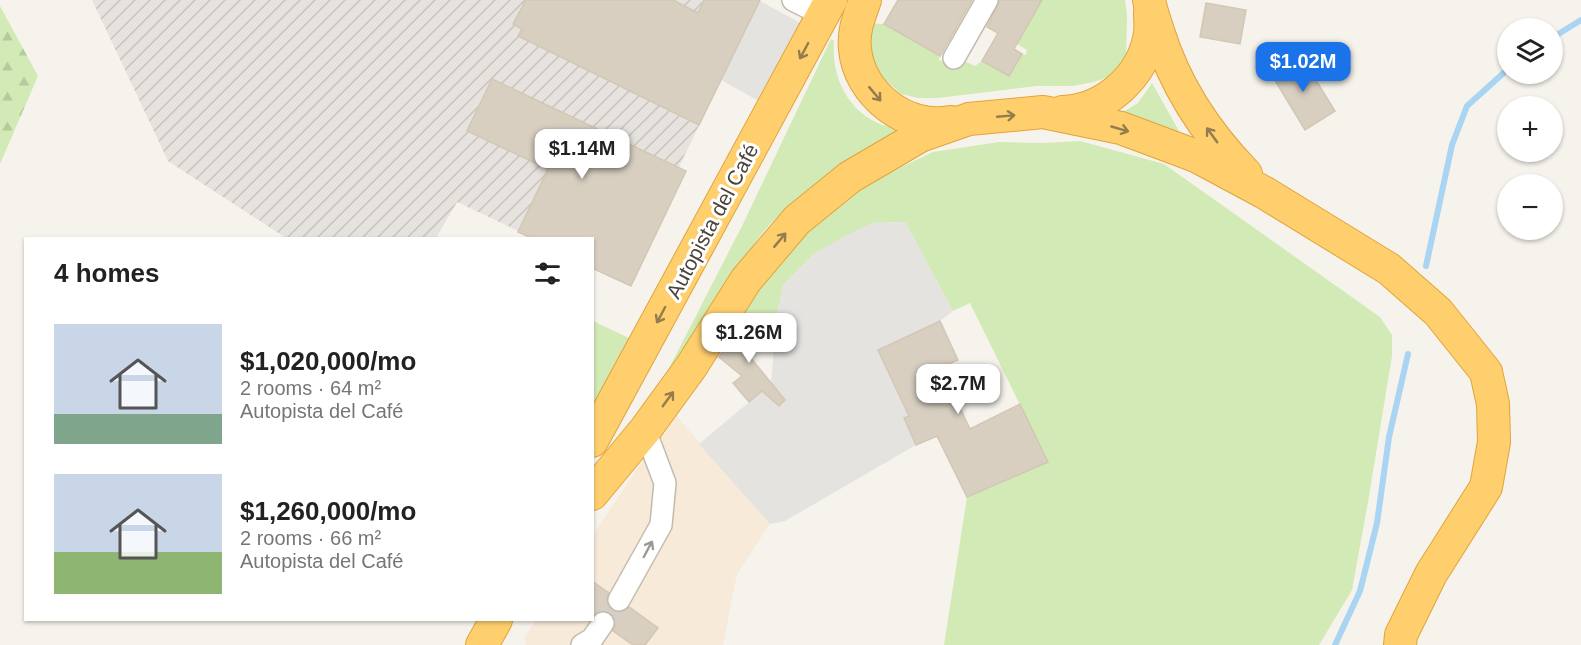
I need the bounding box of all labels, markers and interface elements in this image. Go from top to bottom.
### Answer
map controls [1497,18,1563,240]
button: layers [1497,18,1563,84]
one-way arrow [798,42,809,60]
pin: $1.02M [1254,42,1352,93]
text: $1.02M [1270,50,1336,72]
one-way arrow [868,86,882,101]
button: + [1497,96,1563,162]
one-way arrow [995,111,1015,122]
one-way arrow [1110,124,1129,135]
one-way arrow [1206,127,1218,143]
pin: $1.14M [533,129,631,180]
text: $1.14M [549,137,615,159]
street label: Autopista del Café [662,140,762,302]
button: − [1497,174,1563,240]
one-way arrow [773,233,787,248]
icon: filters [531,257,564,290]
text: 4 homes [54,258,160,288]
one-way arrow [655,306,667,323]
pin: $1.26M [700,313,798,364]
text: $1.26M [716,321,782,343]
text: $1,020,000/mo [240,346,416,376]
icon: home [102,348,174,420]
pin: $2.7M [916,364,1000,415]
text: $2.7M [930,372,986,394]
text: 2 rooms · 64 m² [240,377,381,399]
one-way arrow [661,392,674,408]
text: Autopista del Café [240,400,403,422]
text: $1,260,000/mo [240,496,416,526]
icon: home [102,498,174,570]
text: 2 rooms · 66 m² [240,527,381,549]
one-way arrow [642,541,654,558]
text: Autopista del Café [240,550,403,572]

